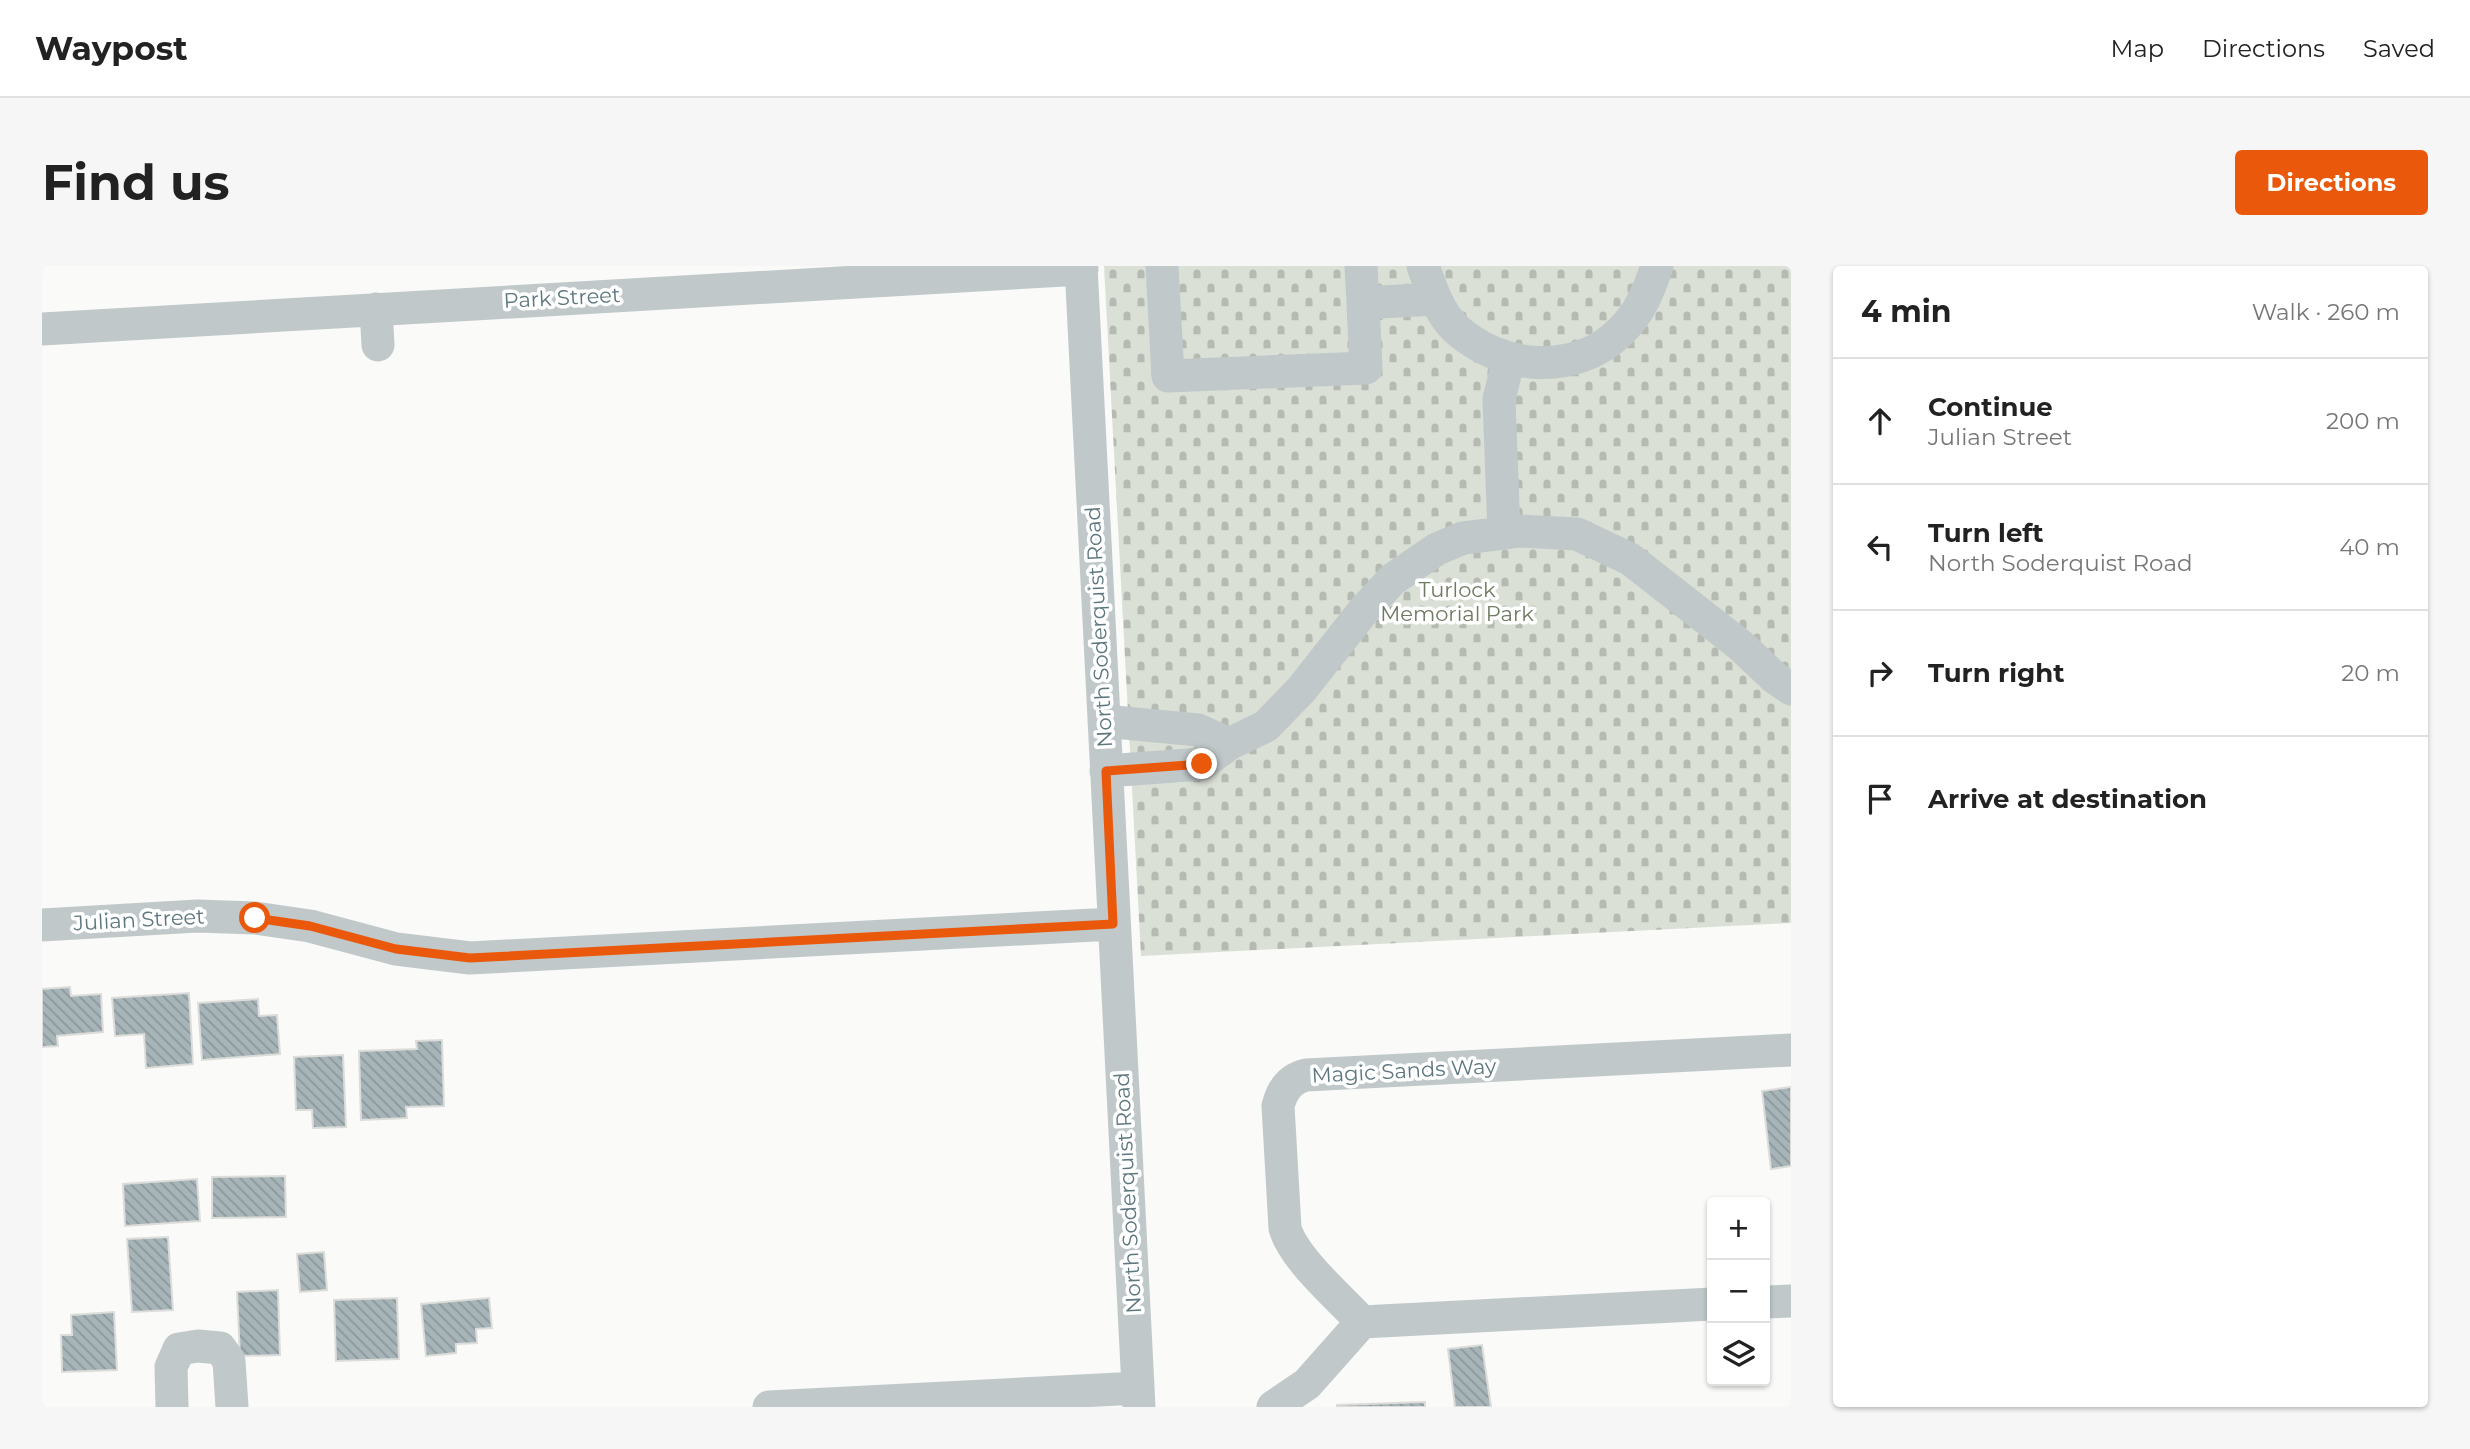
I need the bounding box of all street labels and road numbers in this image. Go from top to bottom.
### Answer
street label: Park Street [503,282,621,313]
street label: North Soderquist Road [1080,506,1117,748]
street label: Julian Street [72,904,205,935]
street label: Magic Sands Way [1311,1053,1498,1088]
street label: North Soderquist Road [1109,1072,1146,1314]

